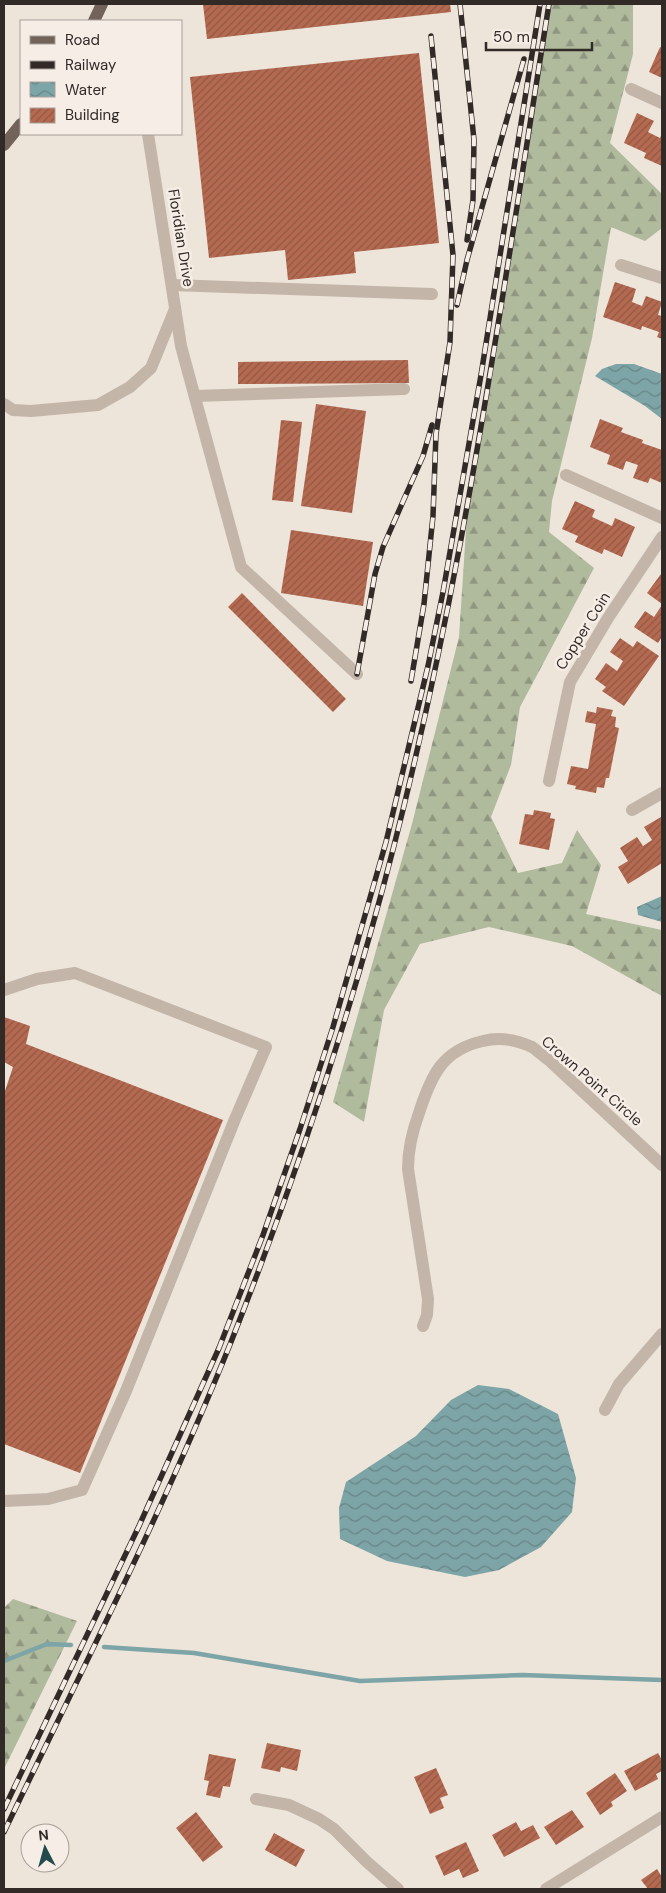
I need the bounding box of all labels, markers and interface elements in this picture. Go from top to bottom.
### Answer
legend [20,20,182,135]
scale bar [486,20,592,52]
text: 50 m [493,27,530,47]
text: Road [65,30,100,50]
text: Railway [65,55,117,75]
text: Water [65,80,107,100]
text: Building [65,105,120,125]
street label: Floridian Drive [163,188,199,288]
street label: Copper Coin [551,588,615,674]
street label: Crown Point Circle [537,1031,647,1131]
north arrow [20,1823,70,1873]
text: N [38,1826,50,1845]

